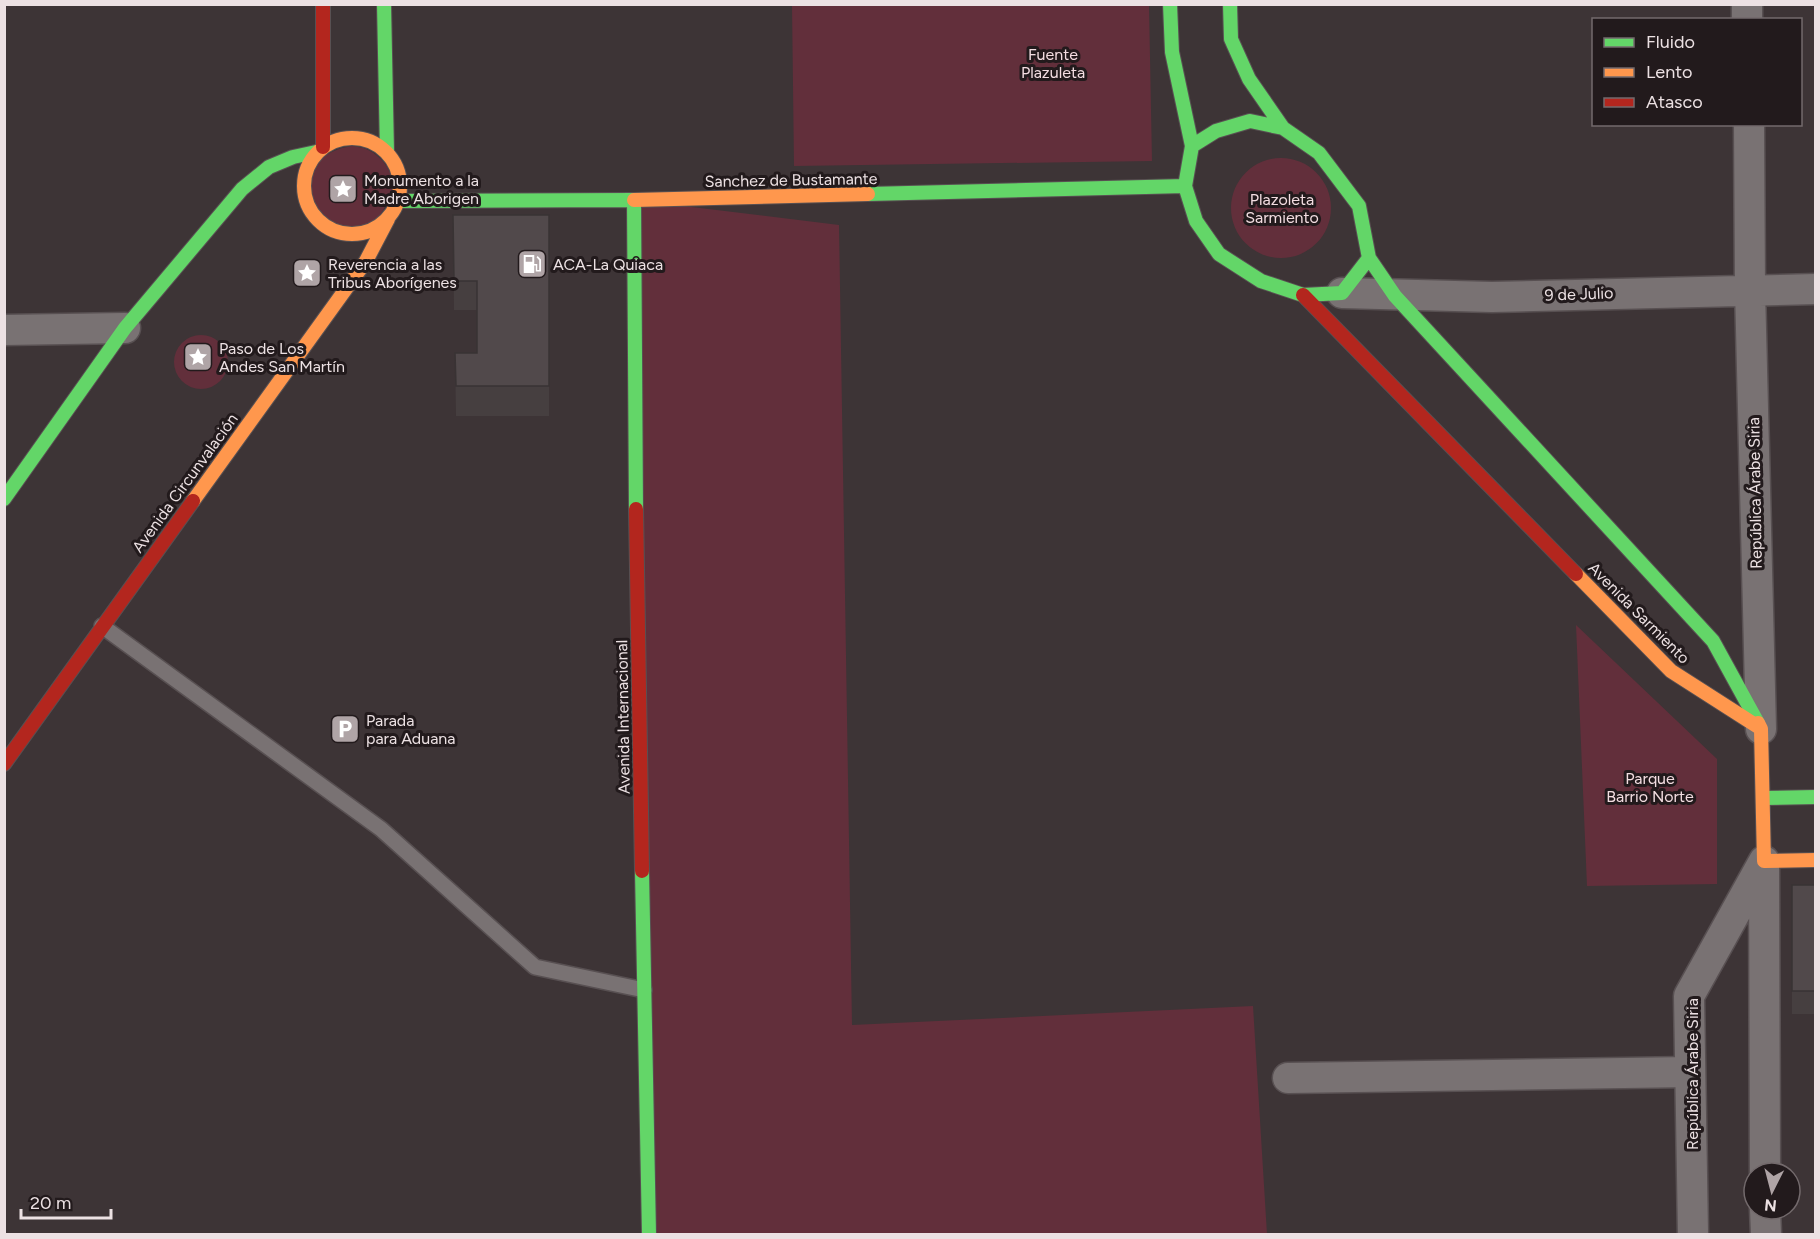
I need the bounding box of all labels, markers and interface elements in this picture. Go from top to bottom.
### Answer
legend [1592,18,1802,126]
text: Fluido [1646,31,1695,53]
park label: Fuente Plazuleta [1021,45,1085,82]
text: Lento [1646,61,1692,83]
text: Atasco [1646,91,1703,113]
street label: Sanchez de Bustamante [704,169,878,191]
place label: Monumento a la Madre Aborigen [364,171,479,208]
place icon: Monumento a la Madre Aborigen [327,173,359,205]
park label: Plazoleta Sarmiento [1245,190,1319,227]
fuel station icon: ACA-La Quiaca [516,248,548,280]
place label: Reverencia a las Tribus Aborígenes [328,255,457,292]
place label: ACA-La Quiaca [553,255,663,274]
place icon: Reverencia a las Tribus Aborígenes [291,257,323,289]
street label: 9 de Julio [1544,283,1614,305]
place label: Paso de Los Andes San Martín [219,339,345,376]
place icon: Paso de Los Andes San Martín [182,341,214,373]
street label: Avenida Circunvalación [128,410,242,556]
street label: República Árabe Siria [1744,417,1766,569]
street label: Avenida Sarmiento [1584,558,1694,668]
street label: Avenida Internacional [612,640,634,794]
place label: Parada para Aduana [366,711,455,748]
parking icon: Parada para Aduana [329,713,361,745]
park label: Parque Barrio Norte [1606,769,1694,806]
street label: República Árabe Siria [1683,998,1702,1150]
north arrow [1742,1161,1802,1221]
scale bar [21,1182,111,1220]
text: 20 m [30,1192,71,1214]
text: N [1763,1195,1778,1216]

